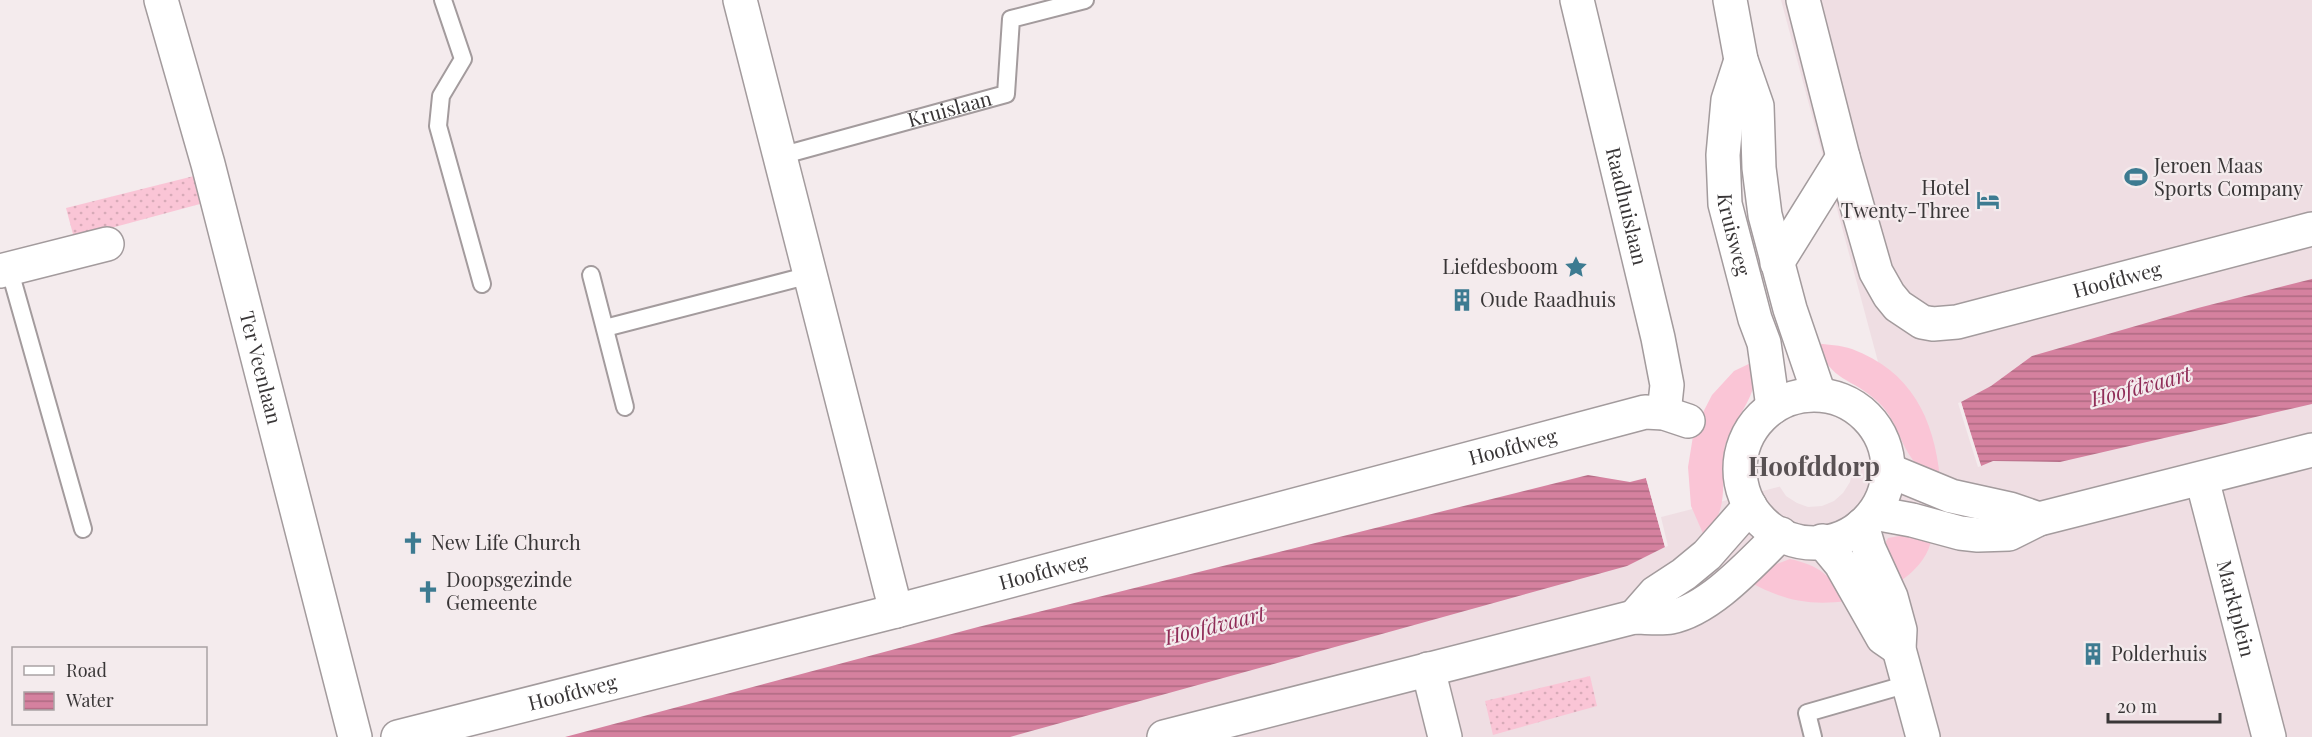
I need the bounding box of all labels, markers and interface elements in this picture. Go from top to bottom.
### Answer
street label: Kruislaan [904,84,994,132]
street label: Raadhuislaan [1601,144,1655,268]
place label: Jeroen Maas Sports Company [2153,151,2303,201]
sports icon: Jeroen Maas Sports Company [2123,164,2149,190]
place label: Hotel Twenty-Three [1841,173,1970,223]
hotel icon: Hotel Twenty-Three [1975,187,2001,213]
street label: Kruisweg [1713,193,1758,279]
place label: Liefdesboom [1442,252,1558,279]
place icon: Liefdesboom [1563,254,1589,280]
street label: Hoofdweg [2070,254,2164,303]
place label: Oude Raadhuis [1480,285,1616,312]
building icon: Oude Raadhuis [1449,287,1475,313]
street label: Ter Veenlaan [234,308,289,427]
water label: Hoofdvaart [2086,358,2195,412]
street label: Hoofdweg [1465,421,1560,470]
district label: Hoofddorp [1748,448,1880,483]
place label: New Life Church [431,528,581,555]
church icon: New Life Church [400,530,426,556]
street label: Hoofdweg [996,546,1090,595]
street label: Marktplein [2212,557,2263,660]
place label: Doopsgezinde Gemeente [446,565,572,615]
church icon: Doopsgezinde Gemeente [415,579,441,605]
water label: Hoofdvaart [1160,598,1269,650]
place label: Polderhuis [2111,639,2207,666]
building icon: Polderhuis [2080,641,2106,667]
legend [12,647,207,725]
text: Road [66,658,107,682]
street label: Hoofdweg [525,667,620,716]
scale bar [2108,686,2220,724]
text: Water [65,688,114,712]
text: 20 m [2117,694,2157,718]

